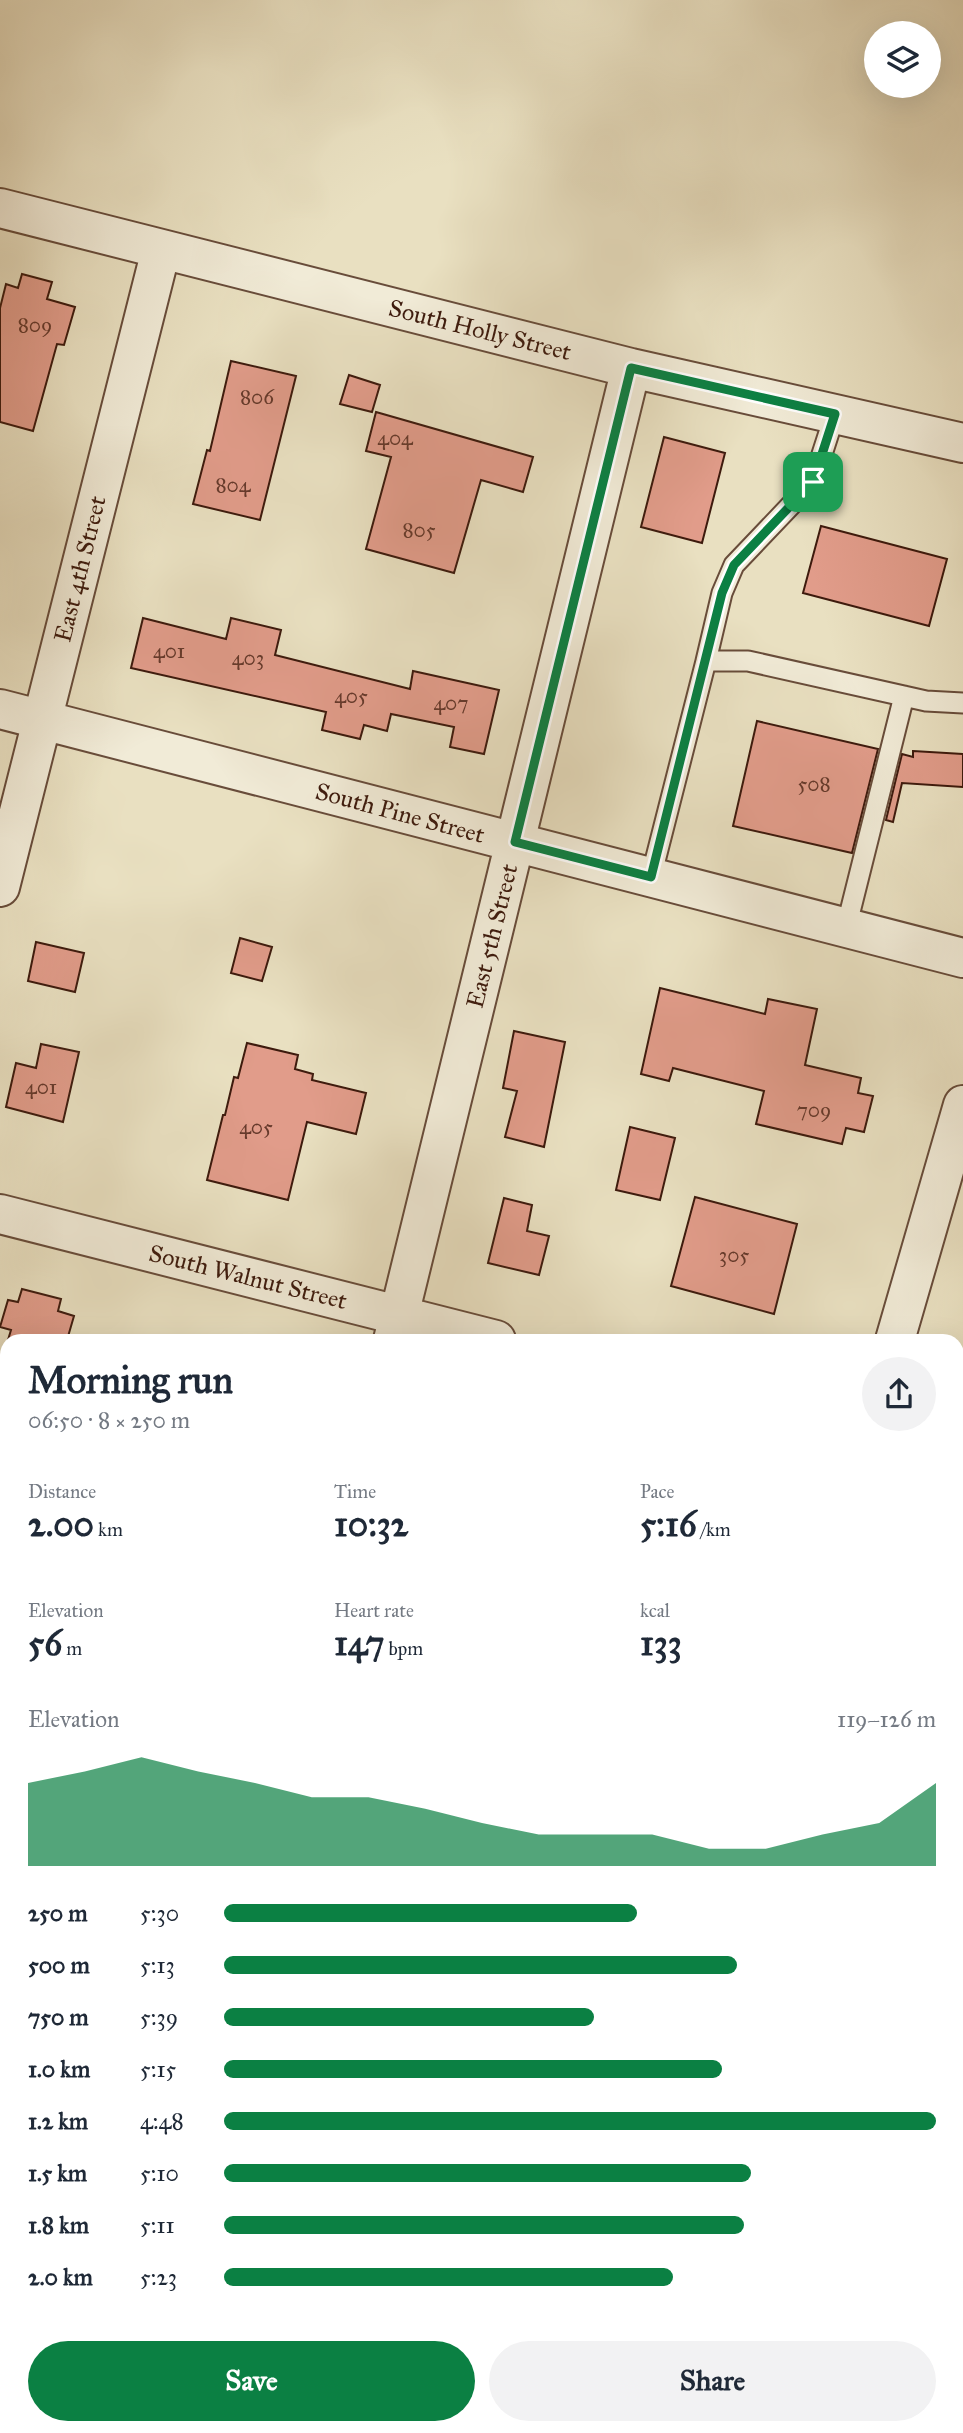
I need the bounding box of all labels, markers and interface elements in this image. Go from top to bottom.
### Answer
map controls [864,21,941,98]
button: layers [864,21,941,98]
street label: South Holly Street [386,293,575,367]
house number: 809 [18,312,52,338]
house number: 806 [240,384,275,410]
house number: 404 [377,425,414,451]
pin [783,452,843,512]
icon: arrive [794,463,832,501]
house number: 804 [215,472,252,498]
street label: East 4th Street [47,492,113,645]
house number: 805 [402,517,436,543]
house number: 401 [153,638,185,664]
house number: 403 [232,645,264,671]
house number: 405 [334,683,368,709]
house number: 407 [433,690,469,716]
house number: 508 [797,771,831,797]
street label: South Pine Street [312,776,488,850]
street label: East 5th Street [460,860,525,1011]
house number: 401 [25,1074,57,1100]
house number: 709 [797,1097,831,1123]
house number: 405 [239,1114,273,1140]
street label: South Walnut Street [146,1238,351,1316]
house number: 305 [719,1242,749,1268]
text: Morning run [28,1357,233,1403]
button: share [862,1357,936,1431]
text: 06:50 · 8 × 250 m [28,1406,190,1434]
text: Distance [28,1480,96,1503]
text: Time [334,1480,376,1503]
text: Pace [640,1480,674,1503]
text: 2.00 [28,1503,94,1546]
text: 10:32 [334,1503,408,1546]
text: 5:16 [640,1503,697,1546]
text: km [94,1518,123,1541]
text: /km [697,1518,731,1541]
text: Elevation [28,1599,103,1622]
text: Heart rate [334,1599,414,1622]
text: kcal [640,1599,670,1622]
text: 56 [28,1622,62,1665]
text: 147 [334,1622,384,1665]
text: 133 [640,1622,682,1665]
text: m [62,1637,82,1660]
text: bpm [384,1637,423,1660]
text: Elevation [28,1705,119,1733]
text: 119–126 m [837,1705,936,1733]
text: 250 m [28,1899,88,1927]
text: 5:30 [140,1899,179,1927]
text: 500 m [28,1951,90,1979]
text: 5:13 [140,1951,175,1979]
text: 750 m [28,2003,89,2031]
text: 5:39 [140,2003,178,2031]
text: 1.0 km [28,2055,90,2083]
text: 5:15 [140,2055,176,2083]
text: 1.2 km [28,2107,88,2135]
text: 4:48 [140,2107,184,2135]
text: 1.5 km [28,2159,87,2187]
text: 5:10 [140,2159,179,2187]
text: 1.8 km [28,2211,89,2239]
text: 5:11 [140,2211,175,2239]
text: 2.0 km [28,2263,93,2291]
text: 5:23 [140,2263,177,2291]
button: Save [28,2341,475,2421]
button: Share [489,2341,936,2421]

